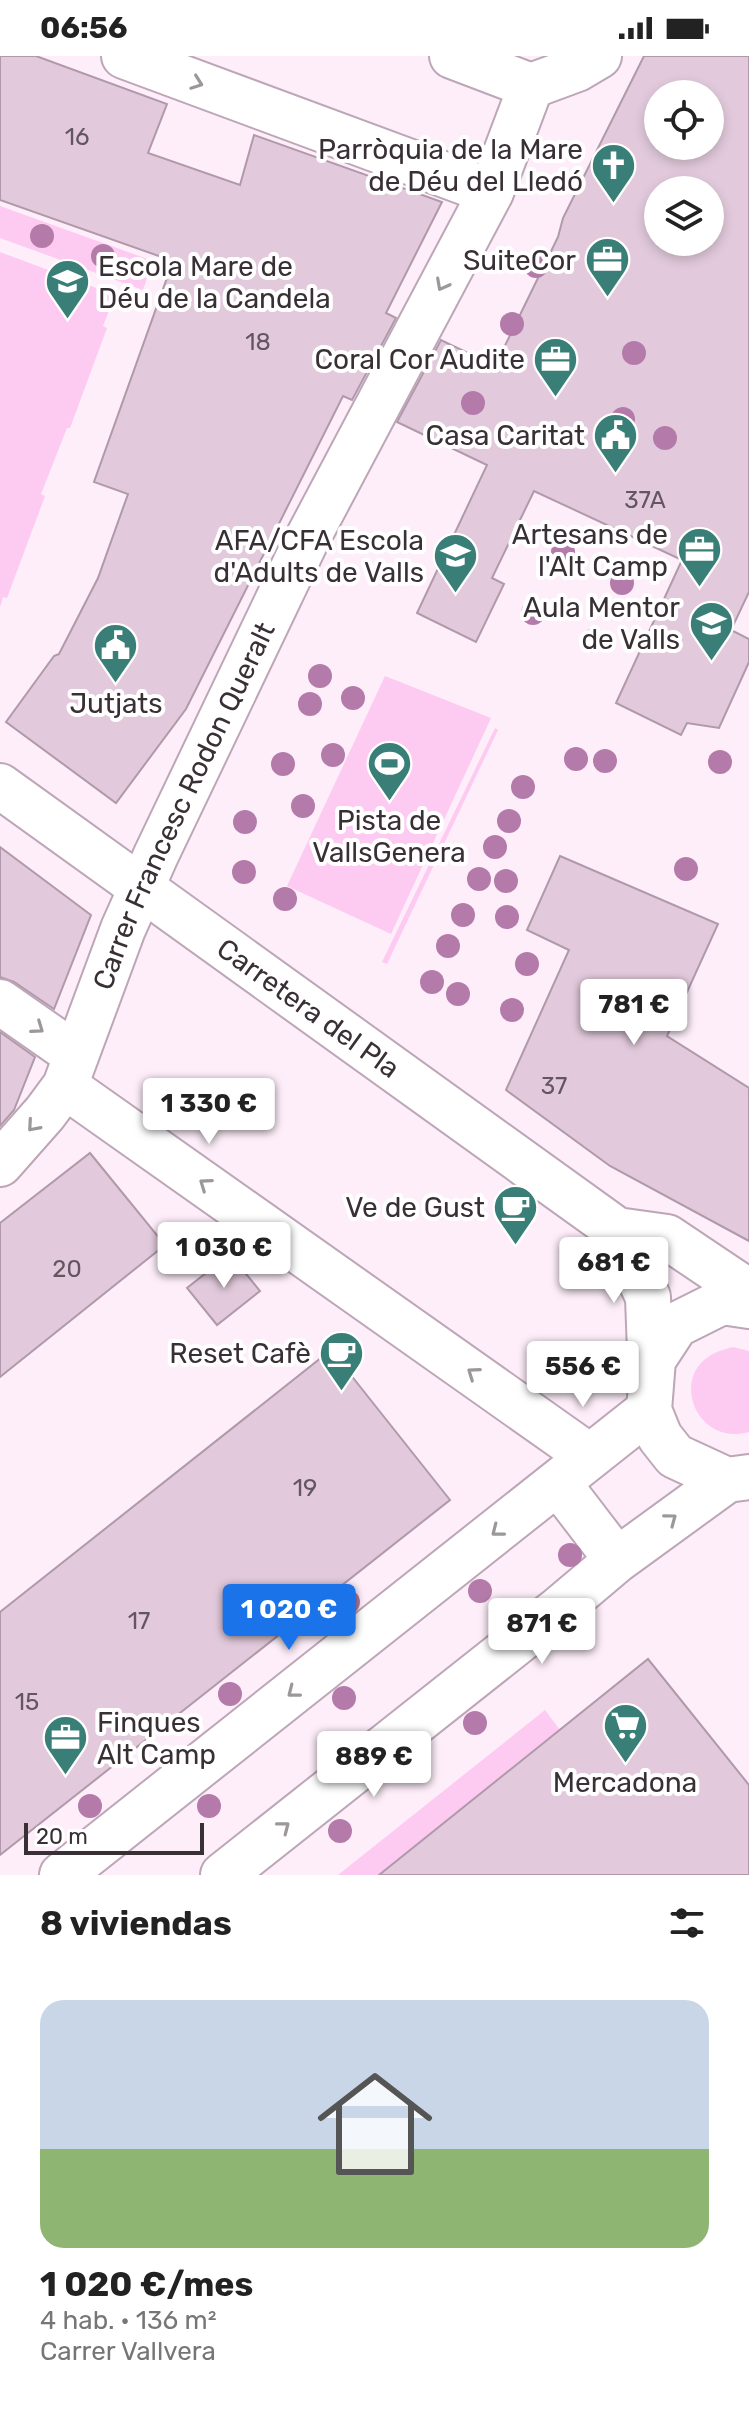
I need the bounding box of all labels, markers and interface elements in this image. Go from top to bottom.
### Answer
text: 06:56 [40,10,128,46]
one-way arrow [189,73,203,89]
map controls [644,80,724,256]
button: locate [644,80,724,160]
house number: 16 [65,123,89,151]
place label: Parròquia de la Mare de Déu del Lledó [318,133,583,198]
church icon: Parròquia de la Mare de Déu del Lledó [590,141,638,204]
button: layers [644,176,724,256]
office icon: SuiteCor [583,236,631,299]
place label: SuiteCor [463,244,576,277]
place label: Escola Mare de Déu de la Candela [98,250,331,315]
school or university icon: Escola Mare de Déu de la Candela [43,258,91,321]
one-way arrow [436,277,451,292]
house number: 18 [245,328,271,356]
office icon: Coral Cor Audite [532,335,580,398]
place label: Coral Cor Audite [314,343,525,376]
public building icon: Casa Caritat [592,411,640,474]
place label: Casa Caritat [426,419,585,452]
house number: 37A [624,486,666,514]
place label: Artesans de l'Alt Camp [512,518,668,583]
place label: AFA/CFA Escola d'Adults de Valls [214,524,424,589]
office icon: Artesans de l'Alt Camp [675,526,723,589]
school or university icon: AFA/CFA Escola d'Adults de Valls [431,532,479,595]
place label: Aula Mentor de Valls [523,591,680,656]
school or university icon: Aula Mentor de Valls [687,599,735,662]
street label: Carrer Francesc Rodon Queralt [86,617,282,994]
public building icon: Jutjats [92,622,140,685]
place label: Jutjats [69,687,163,720]
sports icon: Pista de VallsGenera [365,739,413,802]
place label: Pista de VallsGenera [312,804,466,869]
street label: Carretera del Pla [211,932,406,1085]
pin: 781 € [578,979,690,1047]
text: 781 € [598,989,670,1020]
one-way arrow [29,1018,43,1033]
house number: 37 [541,1072,567,1100]
pin: 1 330 € [135,1078,283,1146]
text: 1 330 € [161,1088,257,1119]
one-way arrow [29,1116,43,1131]
one-way arrow [200,1180,214,1194]
cafe icon: Ve de Gust [492,1183,540,1246]
place label: Ve de Gust [345,1191,485,1224]
pin: 1 030 € [150,1222,298,1290]
text: 1 030 € [176,1232,272,1263]
pin: 681 € [558,1237,670,1305]
text: 681 € [577,1247,651,1278]
house number: 20 [52,1255,82,1283]
cafe icon: Reset Cafè [318,1329,366,1392]
place label: Reset Cafè [169,1337,311,1370]
pin: 556 € [527,1341,639,1409]
text: 556 € [545,1351,621,1382]
one-way arrow [468,1368,482,1383]
house number: 19 [293,1474,317,1502]
one-way arrow [663,1515,677,1529]
one-way arrow [492,1521,506,1536]
pin: 1 020 € [215,1584,363,1652]
text: 1 020 € [241,1594,337,1625]
pin: 871 € [486,1598,598,1666]
house number: 17 [128,1607,150,1635]
text: 871 € [506,1608,578,1639]
one-way arrow [287,1683,302,1697]
house number: 15 [15,1688,39,1716]
supermarket icon: Mercadona [601,1701,649,1764]
place label: Finques Alt Camp [97,1706,216,1771]
office icon: Finques Alt Camp [42,1714,90,1777]
pin: 889 € [318,1731,430,1799]
text: 889 € [335,1741,413,1772]
place label: Mercadona [553,1766,697,1799]
scale bar [24,1819,204,1855]
one-way arrow [275,1822,290,1836]
text: 20 m [36,1823,88,1850]
icon: filters [665,1901,709,1945]
text: 8 viviendas [40,1903,232,1944]
icon: home [303,2052,447,2196]
text: 1 020 €/mes [40,2264,253,2305]
text: 4 hab. · 136 m² [40,2305,217,2336]
text: Carrer Vallvera [40,2336,216,2367]

